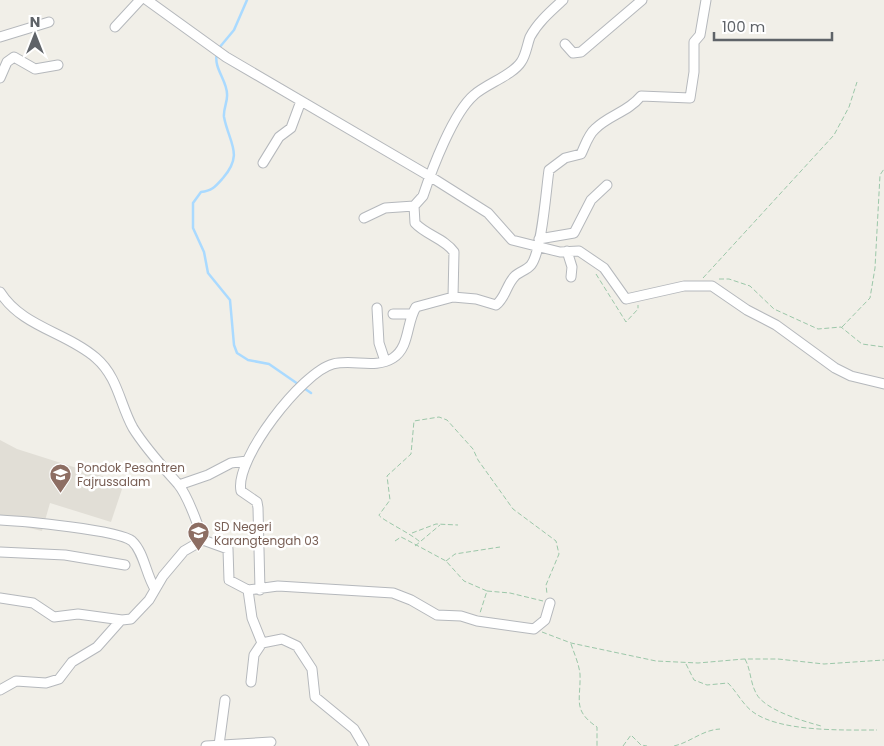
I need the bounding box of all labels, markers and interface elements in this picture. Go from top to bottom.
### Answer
north arrow [10,10,60,60]
scale bar [714,10,832,42]
text: N [30,12,40,32]
text: 100 m [722,16,765,37]
place label: Pondok Pesantren Fajrussalam [77,459,185,490]
school or university icon: Pondok Pesantren Fajrussalam [49,462,73,493]
place label: SD Negeri Karangtengah 03 [214,518,319,549]
school or university icon: SD Negeri Karangtengah 03 [186,521,210,552]

